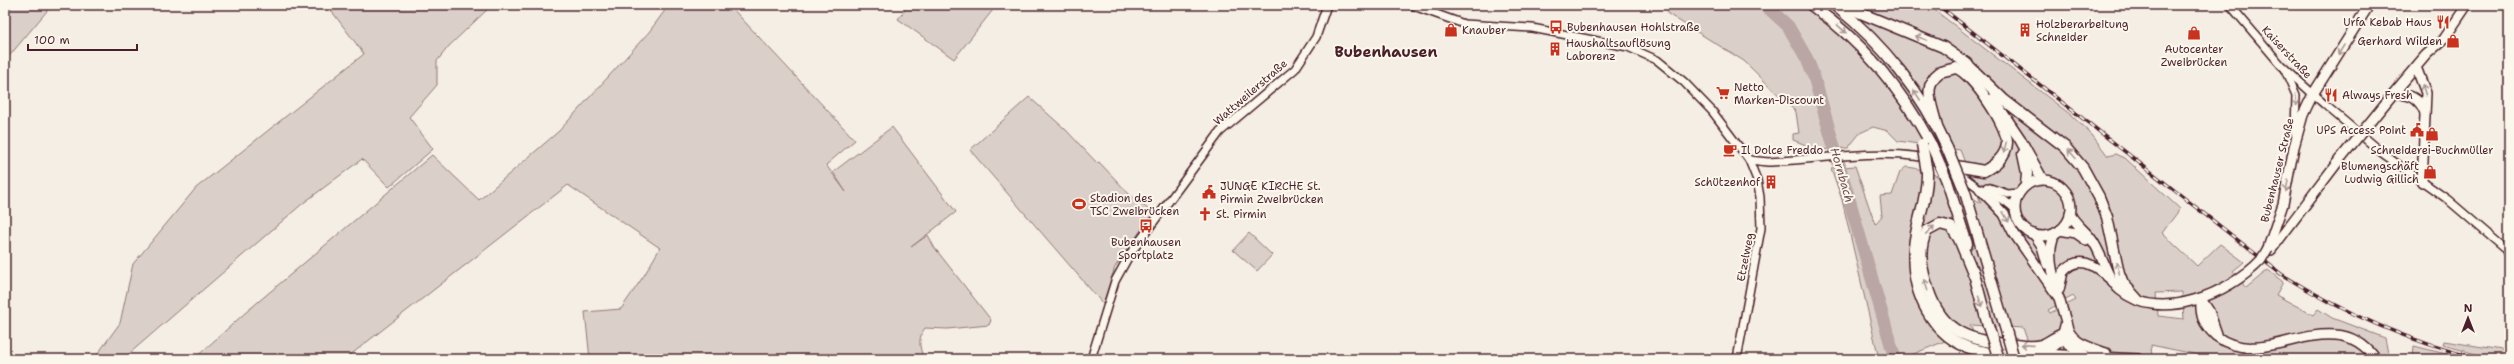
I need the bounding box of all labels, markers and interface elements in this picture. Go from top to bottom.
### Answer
restaurant icon: Urfa Kebab Haus [2435,14,2451,30]
place label: Urfa Kebab Haus [2343,15,2432,30]
place label: Holzberarbeitung Schneider [2036,17,2129,45]
bus stop icon: Bubenhausen Hohlstraße [1548,19,1564,35]
place label: Bubenhausen Hohlstraße [1567,20,1700,35]
shop icon: Knauber [1443,22,1459,38]
building icon: Holzberarbeitung Schneider [2017,22,2033,38]
place label: Knauber [1462,23,1506,38]
street label: Kaiserstraße [2258,23,2315,82]
one-way arrow [1837,24,1848,33]
shop icon: Autocenter Zweibrücken [2186,25,2202,41]
scale bar [28,26,137,52]
text: 100 m [34,32,70,48]
one-way arrow [1915,33,1927,41]
shop icon: Gerhard Wilden [2445,33,2461,49]
place label: Gerhard Wilden [2358,34,2442,49]
place label: Haushaltsauflösung Laborenz [1566,36,1671,64]
building icon: Haushaltsauflösung Laborenz [1547,41,1563,57]
district label: Bubenhausen [1334,42,1438,62]
place label: Autocenter Zweibrücken [2161,42,2228,70]
one-way arrow [2337,44,2345,56]
street label: Wattweilerstraße [1210,56,1290,129]
place label: Netto Marken-Discount [1734,80,1824,108]
one-way arrow [2420,83,2427,96]
supermarket icon: Netto Marken-Discount [1715,85,1731,101]
restaurant icon: Always Fresh [2323,87,2339,103]
place label: Always Fresh [2342,88,2413,103]
one-way arrow [1912,89,1920,101]
one-way arrow [2293,93,2300,106]
street label: Bubenhauser Straße [2257,116,2298,224]
public building icon: UPS Access Point [2409,122,2425,138]
place label: UPS Access Point [2316,123,2406,138]
shop icon: Schneiderei-Buchmüller [2424,126,2440,142]
one-way arrow [2001,141,2008,154]
cafe icon: Il Dolce Freddo [1722,142,1738,158]
place label: Il Dolce Freddo [1741,143,1824,158]
place label: Schneiderei-Buchmüller [2370,143,2494,158]
water label: Hornbach [1827,146,1857,204]
one-way arrow [2067,149,2076,159]
place label: Blumengschäft Ludwig Gillich [2341,159,2419,187]
shop icon: Blumengschäft Ludwig Gillich [2422,164,2438,180]
building icon: Schützenhof [1763,174,1779,190]
place label: Schützenhof [1695,175,1761,190]
place label: JUNGE KIRCHE St. Pirmin Zweibrücken [1220,179,1324,207]
one-way arrow [2283,179,2291,192]
public building icon: JUNGE KIRCHE St. Pirmin Zweibrücken [1201,184,1217,200]
place label: Stadion des TSC Zweibrücken [1090,191,1179,219]
sports icon: Stadion des TSC Zweibrücken [1071,196,1087,212]
church icon: St. Pirmin [1197,206,1213,222]
place label: St. Pirmin [1216,207,1267,222]
one-way arrow [2002,211,2010,223]
bus stop icon: Bubenhausen Sportplatz [1138,218,1154,234]
one-way arrow [1925,225,1935,235]
street label: Etzelweg [1733,231,1758,283]
place label: Bubenhausen Sportplatz [1111,235,1181,263]
one-way arrow [2114,261,2121,274]
one-way arrow [1922,278,1930,291]
one-way arrow [1977,294,1985,307]
north arrow [2448,298,2488,338]
text: N [2464,301,2473,316]
one-way arrow [2021,342,2034,349]

